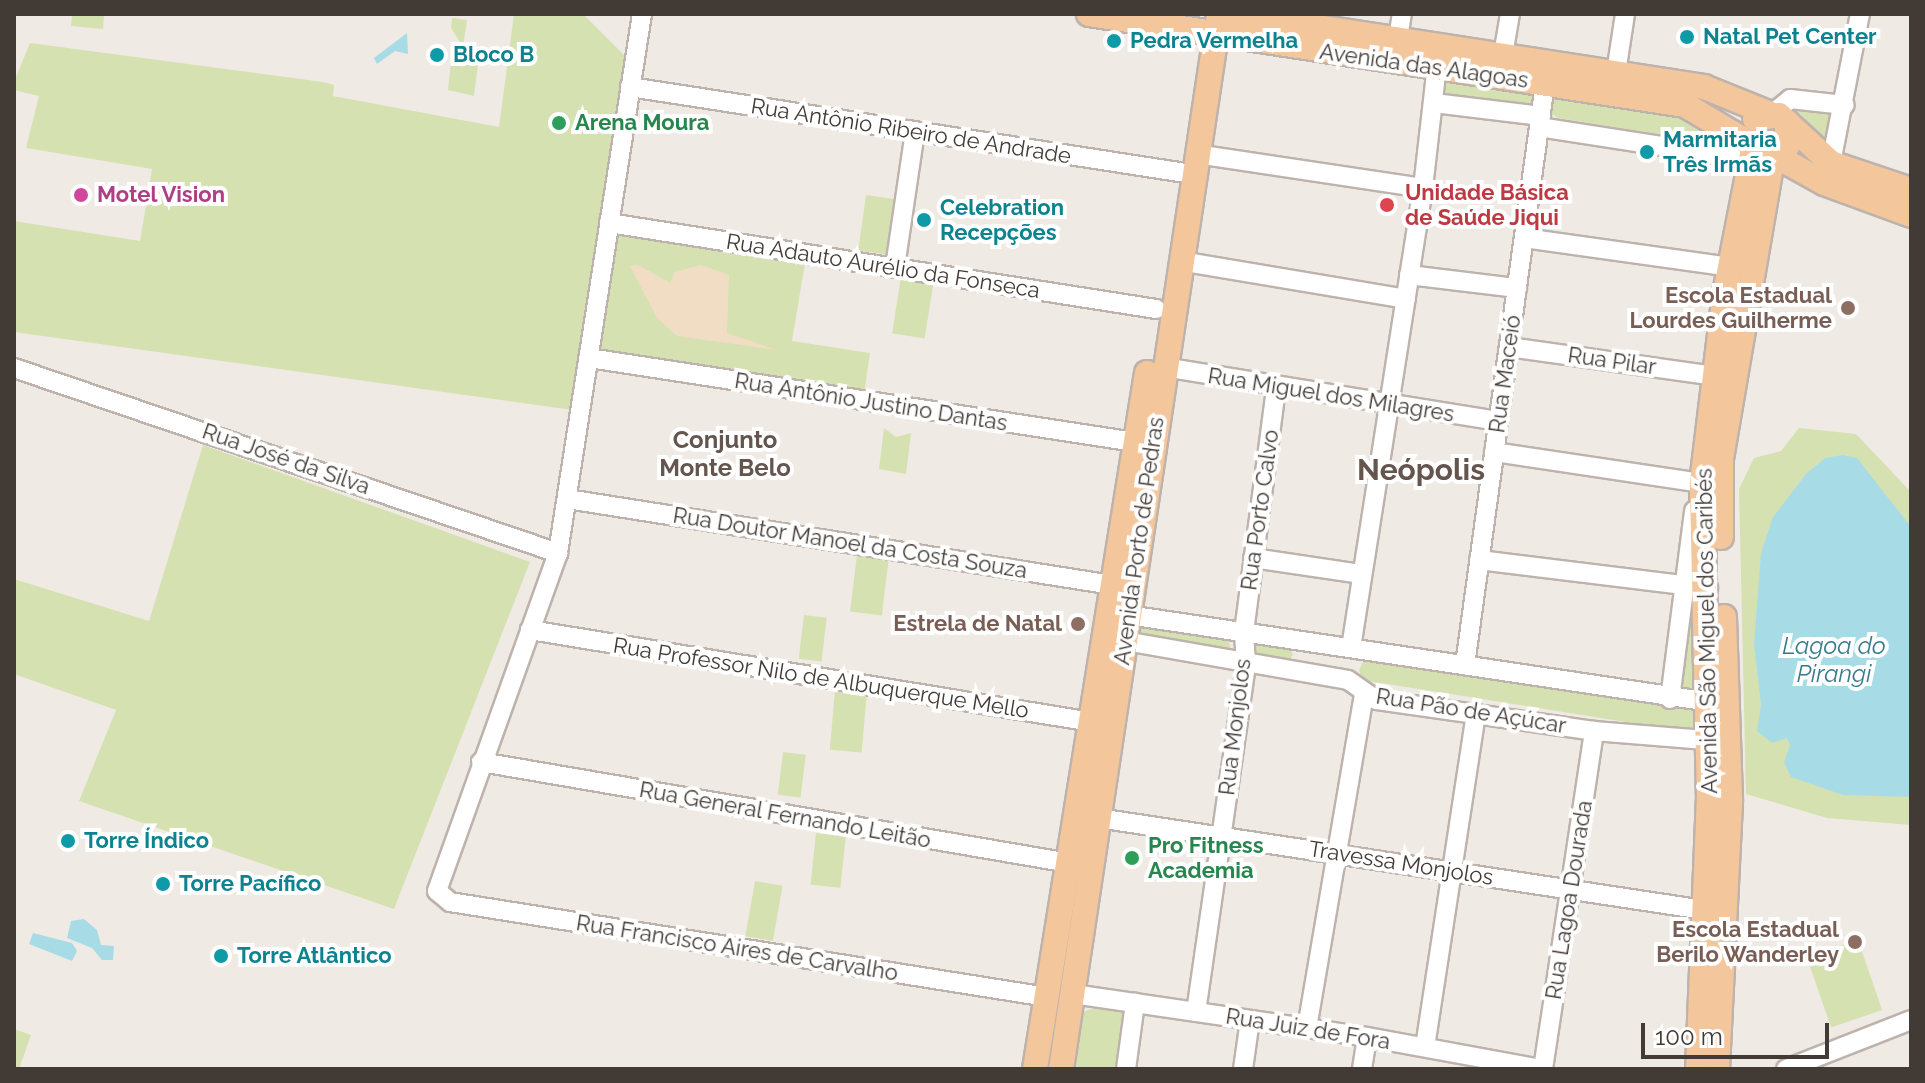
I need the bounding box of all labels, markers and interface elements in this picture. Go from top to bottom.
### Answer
place label: Natal Pet Center [1703,24,1877,50]
place label: Pedra Vermelha [1130,28,1299,54]
marker: Natal Pet Center [1678,28,1696,46]
marker: Pedra Vermelha [1105,32,1123,50]
street label: Avenida das Alagoas [1318,38,1530,94]
place label: Bloco B [453,42,534,68]
marker: Bloco B [428,46,446,64]
street label: Rua Antônio Ribeiro de Andrade [748,93,1074,169]
place label: Arena Moura [575,110,709,136]
marker: Arena Moura [550,114,568,132]
place label: Marmitaria Três Irmãs [1663,126,1777,178]
marker: Marmitaria Três Irmãs [1638,143,1656,161]
place label: Unidade Básica de Saúde Jiqui [1405,179,1569,230]
place label: Motel Vision [97,182,226,208]
marker: Motel Vision [72,186,90,204]
place label: Celebration Recepções [940,194,1064,246]
marker: Unidade Básica de Saúde Jiqui [1376,194,1398,216]
marker: Celebration Recepções [915,211,933,229]
street label: Rua Adauto Aurélio da Fonseca [724,228,1042,304]
place label: Escola Estadual Lourdes Guilherme [1630,282,1832,334]
marker: Escola Estadual Lourdes Guilherme [1839,299,1857,317]
street label: Rua Maceió [1484,313,1526,435]
street label: Rua Pilar [1566,342,1658,380]
street label: Rua Miguel dos Milagres [1206,362,1456,428]
street label: Rua Antônio Justino Dantas [732,367,1010,437]
street label: Avenida Porto de Pedras [1109,415,1169,667]
street label: Rua José da Silva [199,418,373,500]
district label: Conjunto Monte Belo [659,426,791,482]
street label: Rua Porto Calvo [1236,428,1284,592]
district label: Neópolis [1357,452,1485,488]
street label: Avenida São Miguel dos Caribés [1691,468,1723,794]
street label: Rua Doutor Manoel da Costa Souza [670,502,1030,584]
place label: Estrela de Natal [893,611,1062,637]
marker: Estrela de Natal [1069,615,1087,633]
street label: Rua Professor Nilo de Albuquerque Mello [611,632,1031,724]
water label: Lagoa do Pirangi [1782,632,1886,688]
street label: Rua Monjolos [1214,657,1256,797]
street label: Rua Pão de Açúcar [1374,683,1568,739]
street label: Rua General Fernando Leitão [637,776,933,854]
street label: Rua Lagoa Dourada [1540,799,1598,1001]
place label: Torre Índico [84,828,209,854]
marker: Torre Índico [59,832,77,850]
place label: Pro Fitness Academia [1148,832,1264,884]
street label: Travessa Monjolos [1307,835,1495,891]
marker: Pro Fitness Academia [1123,849,1141,867]
place label: Torre Pacífico [179,871,321,897]
marker: Torre Pacífico [154,875,172,893]
street label: Rua Francisco Aires de Carvalho [574,909,900,987]
place label: Escola Estadual Berilo Wanderley [1656,916,1839,968]
marker: Escola Estadual Berilo Wanderley [1846,933,1864,951]
place label: Torre Atlântico [237,943,392,969]
marker: Torre Atlântico [212,947,230,965]
street label: Rua Juiz de Fora [1224,1003,1392,1055]
scale bar [1645,1007,1833,1057]
text: 100 m [1655,1022,1723,1051]

